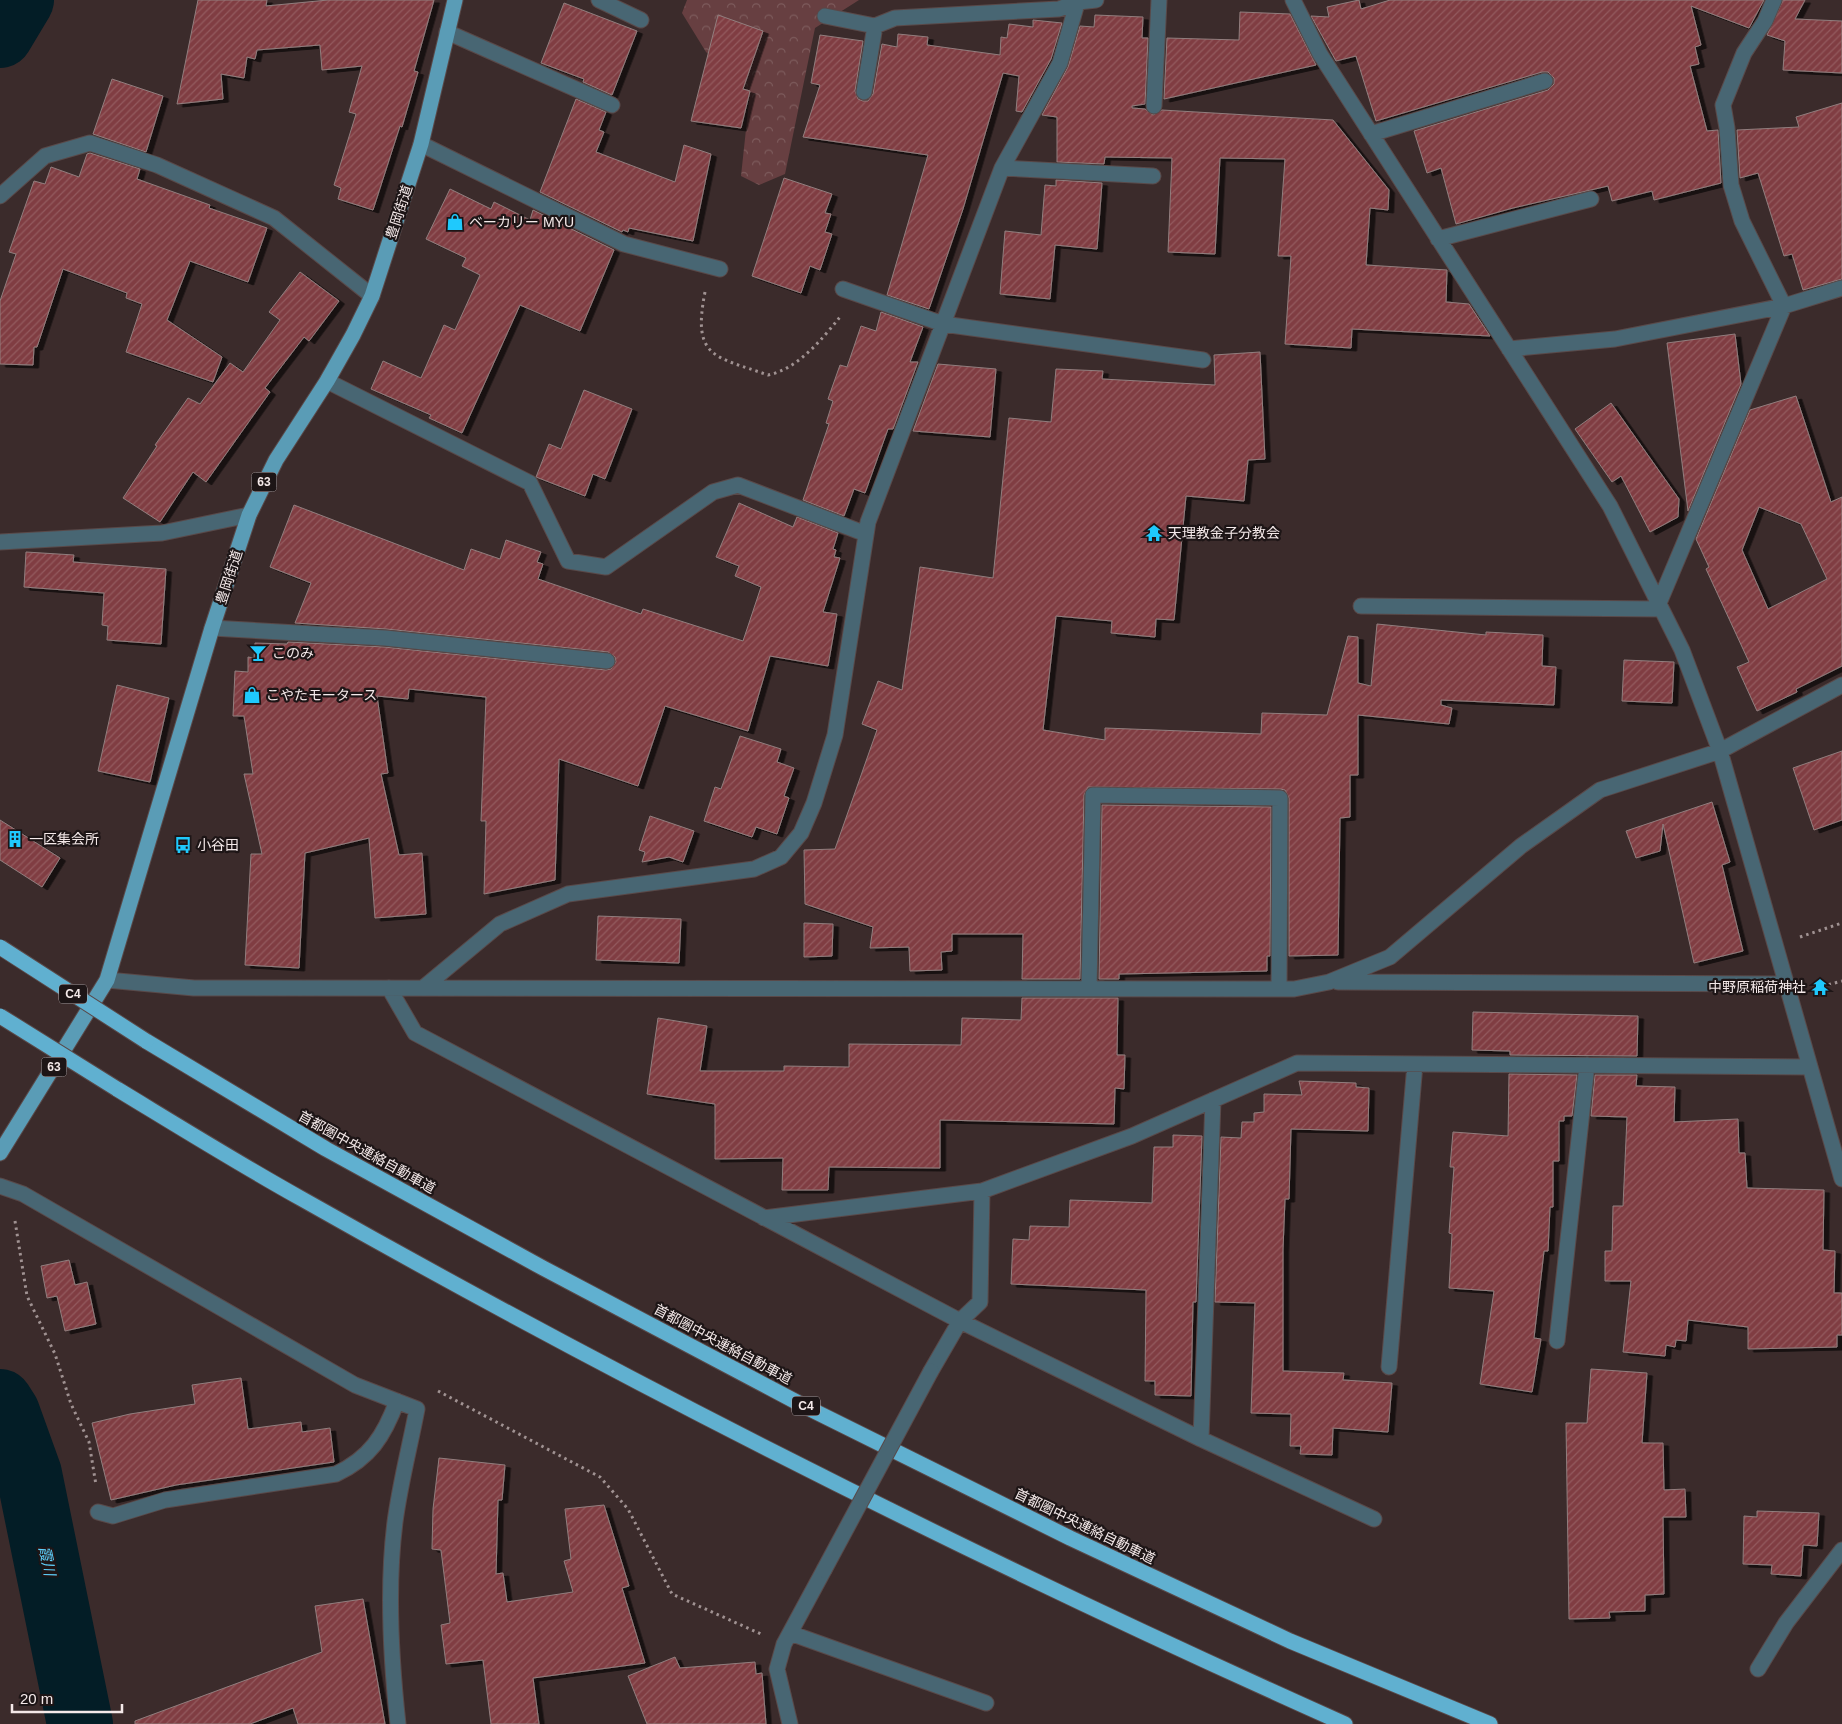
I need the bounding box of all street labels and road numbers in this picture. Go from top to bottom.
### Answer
street label: 豊岡街道 [383,183,415,241]
road number: 63 [252,472,276,492]
street label: 豊岡街道 [213,548,245,606]
road number: C4 [59,984,87,1004]
road number: 63 [42,1058,66,1076]
street label: 首都圏中央連絡自動車道 [296,1108,438,1196]
street label: 首都圏中央連絡自動車道 [651,1301,795,1387]
road number: C4 [792,1396,820,1415]
street label: 首都圏中央連絡自動車道 [1012,1485,1158,1567]

